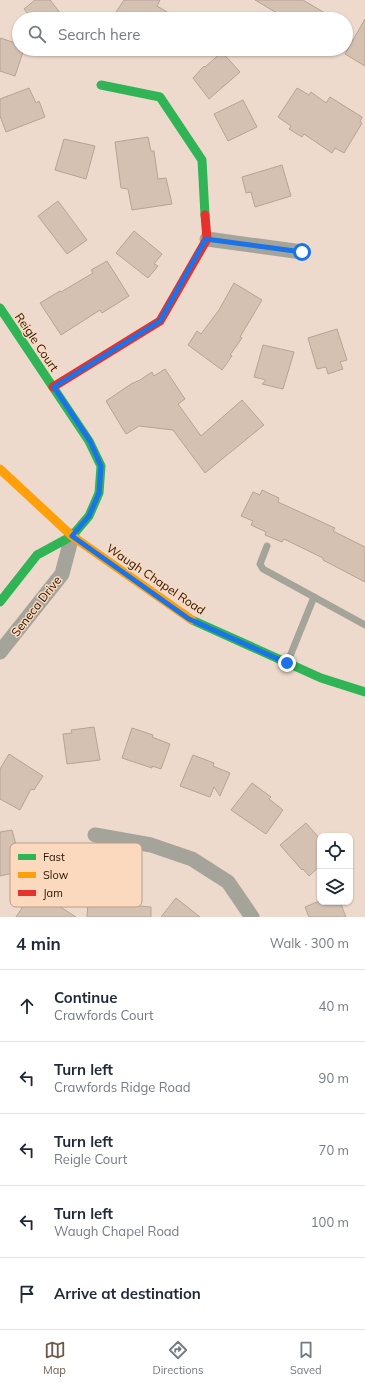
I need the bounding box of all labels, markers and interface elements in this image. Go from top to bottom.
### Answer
search box [12,12,353,56]
icon: search [26,23,48,45]
text: Search here [58,25,140,44]
route start [293,243,311,261]
street label: Reigle Court [12,310,62,374]
street label: Waugh Chapel Road [104,540,208,618]
street label: Seneca Drive [8,573,64,639]
route end [278,654,296,672]
map controls [317,833,353,905]
button: locate [317,833,353,869]
legend [10,843,142,907]
text: Fast [43,850,65,864]
text: Slow [43,868,69,882]
button: layers [317,869,353,905]
text: Jam [43,886,63,900]
text: 4 min [16,933,61,954]
text: Walk · 300 m [270,935,349,951]
text: Continue [54,988,117,1007]
icon: ahead [16,995,38,1017]
text: 40 m [319,998,349,1014]
text: Crawfords Court [54,1007,154,1023]
text: Turn left [54,1060,113,1079]
icon: left [16,1067,38,1089]
text: 90 m [319,1070,349,1086]
text: Crawfords Ridge Road [54,1079,191,1095]
text: Turn left [54,1132,113,1151]
icon: left [16,1139,38,1161]
text: 70 m [319,1142,349,1158]
text: Reigle Court [54,1151,127,1167]
text: Turn left [54,1204,113,1223]
icon: left [16,1211,38,1233]
text: 100 m [311,1214,349,1230]
text: Waugh Chapel Road [54,1223,179,1239]
icon: arrive [16,1283,38,1305]
text: Arrive at destination [54,1284,201,1303]
tab: Map [43,1339,66,1377]
tab: Directions [153,1339,203,1377]
tab: Saved [290,1339,322,1377]

